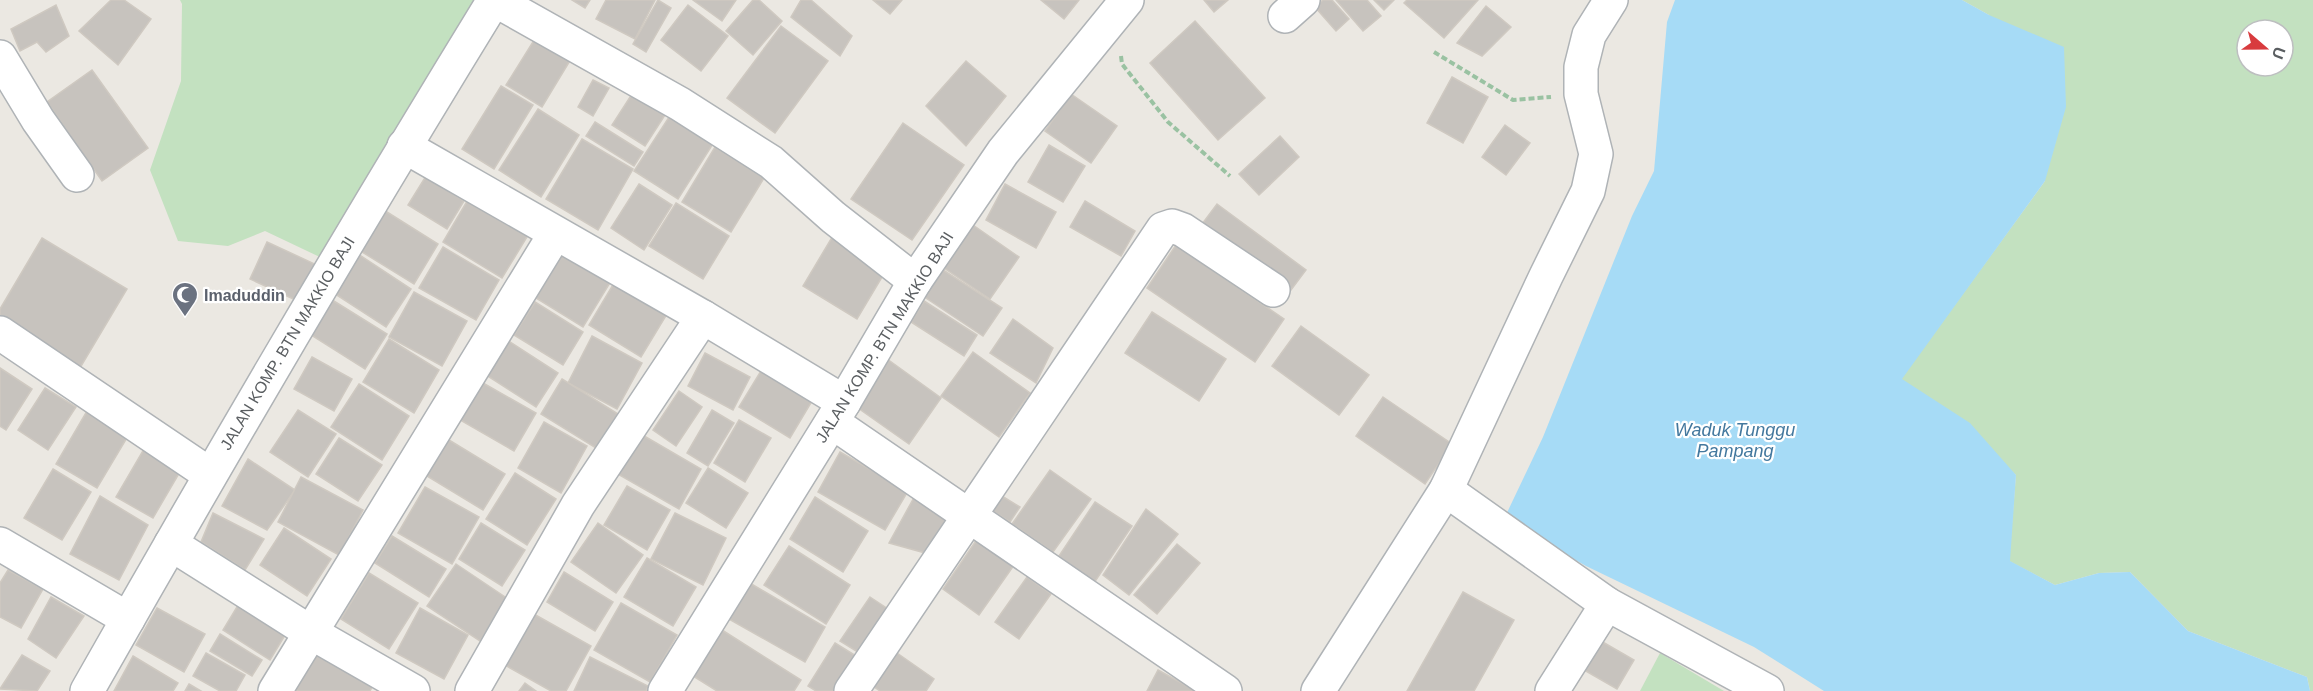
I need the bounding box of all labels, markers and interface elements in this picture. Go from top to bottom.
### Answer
north arrow [2235,18,2295,78]
text: U [2269,45,2289,61]
street label: JALAN KOMP. BTN MAKKIO BAJI [812,229,957,446]
street label: JALAN KOMP. BTN MAKKIO BAJI [217,234,358,453]
mosque icon: Imaduddin [170,280,200,318]
place label: Imaduddin [204,287,285,304]
water label: Waduk Tunggu Pampang [1675,420,1795,461]

